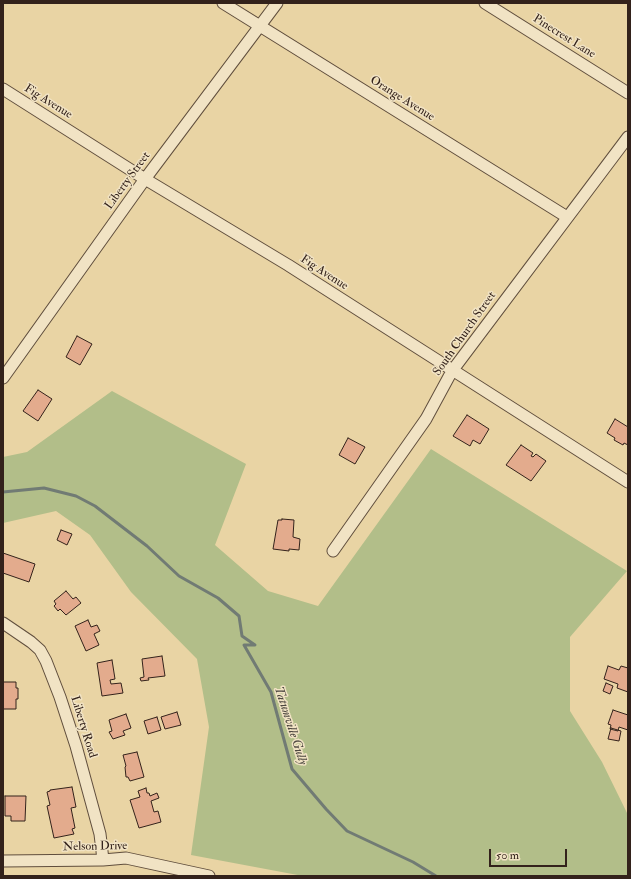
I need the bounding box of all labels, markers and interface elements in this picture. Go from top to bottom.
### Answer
street label: Pinecrest Lane [530,12,598,62]
street label: Orange Avenue [367,73,437,125]
street label: Fig Avenue [21,82,75,122]
street label: Liberty Street [102,149,154,213]
street label: Fig Avenue [298,252,350,294]
street label: South Church Street [431,289,499,379]
water label: Tatumville Gully [270,685,310,767]
street label: Liberty Road [67,694,99,760]
street label: Nelson Drive [63,839,127,855]
scale bar [491,841,569,867]
text: 50 m [496,848,519,863]

